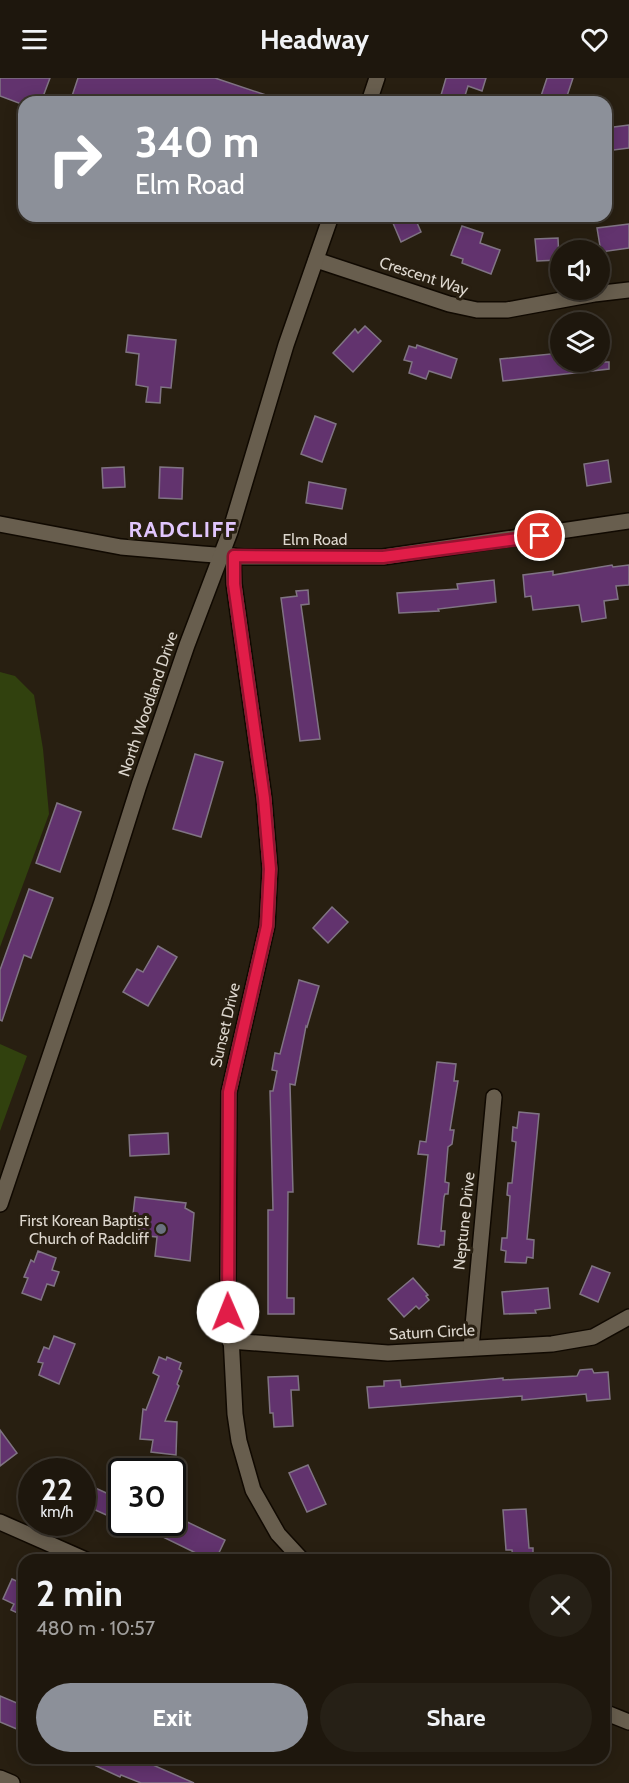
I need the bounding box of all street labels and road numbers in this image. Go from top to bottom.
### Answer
street label: Crescent Way [377,253,471,299]
street label: Elm Road [283,530,347,549]
street label: North Woodland Drive [114,629,182,779]
street label: Sunset Drive [206,981,244,1069]
street label: Neptune Drive [449,1171,479,1271]
street label: Saturn Circle [389,1320,475,1344]

